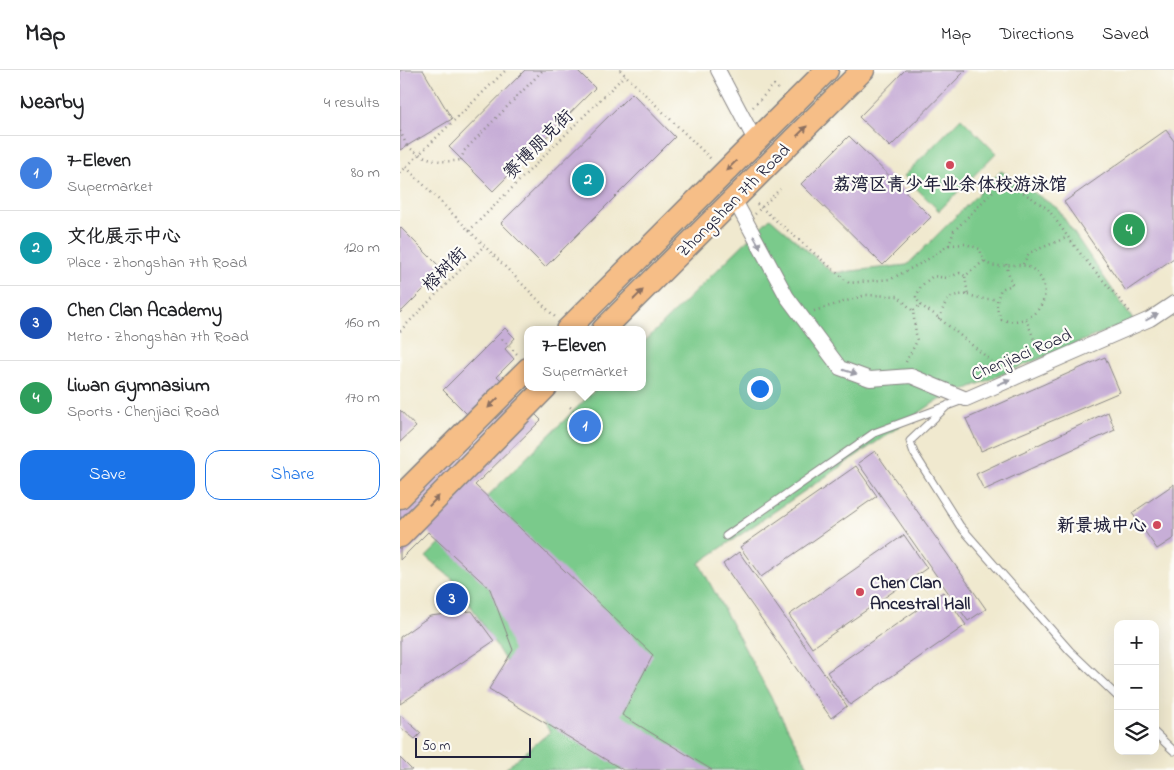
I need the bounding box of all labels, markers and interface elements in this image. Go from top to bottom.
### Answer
text: Map [25,17,66,52]
text: Map [941,22,971,48]
text: Directions [999,22,1074,48]
text: Saved [1102,22,1149,48]
text: Nearby [20,88,84,118]
text: 4 results [324,91,380,115]
street label: 赛博朋克街 [498,104,580,186]
one-way arrow [796,125,808,137]
street label: Zhongshan 7th Road [672,139,798,265]
text: 7-Eleven [67,148,131,175]
marker: 荔湾区青少年业余体校游泳馆 [944,159,956,171]
one-way arrow [725,160,737,172]
text: 1 [33,161,39,185]
text: 80 m [351,161,380,185]
pin: 2 [572,161,604,199]
place label: 荔湾区青少年业余体校游泳馆 [833,173,1067,199]
text: Supermarket [67,175,153,199]
pin: 4 [1113,211,1145,249]
text: 文化展示中心 [67,224,181,251]
one-way arrow [753,235,761,249]
text: 2 [32,236,40,260]
text: 120 m [344,236,380,260]
street label: 榕树街 [417,242,474,299]
text: Place · Zhongshan 7th Road [67,251,247,275]
one-way arrow [632,289,644,301]
text: Chen Clan Academy [67,298,222,325]
text: 3 [33,311,39,335]
text: 160 m [345,311,380,335]
one-way arrow [1146,312,1159,321]
street label: Chenjiaci Road [968,323,1076,389]
text: Metro · Zhongshan 7th Road [67,325,249,349]
popup [524,326,646,391]
text: 7-Eleven [542,333,606,360]
text: Supermarket [542,360,628,384]
one-way arrow [843,369,858,376]
text: Liwan Gymnasium [67,373,210,400]
your location [747,376,773,402]
one-way arrow [997,378,1011,386]
text: 4 [33,386,39,410]
text: 170 m [345,386,380,410]
one-way arrow [487,397,499,409]
text: Sports · Chenjiaci Road [67,400,219,424]
pin: 1 [569,407,601,445]
button: Save [20,450,195,500]
button: Share [205,450,380,500]
one-way arrow [428,495,440,507]
place label: 新景城中心 [1057,514,1147,540]
marker: 新景城中心 [1151,519,1163,531]
place label: Chen Clan Ancestral Hall [870,571,970,618]
pin: 3 [436,580,468,618]
marker: Chen Clan Ancestral Hall [854,586,866,598]
map controls [1114,620,1159,755]
button: + [1114,620,1159,665]
button: − [1114,665,1159,710]
button: layers [1114,710,1159,755]
scale bar [415,735,531,758]
text: 50 m [422,736,450,757]

